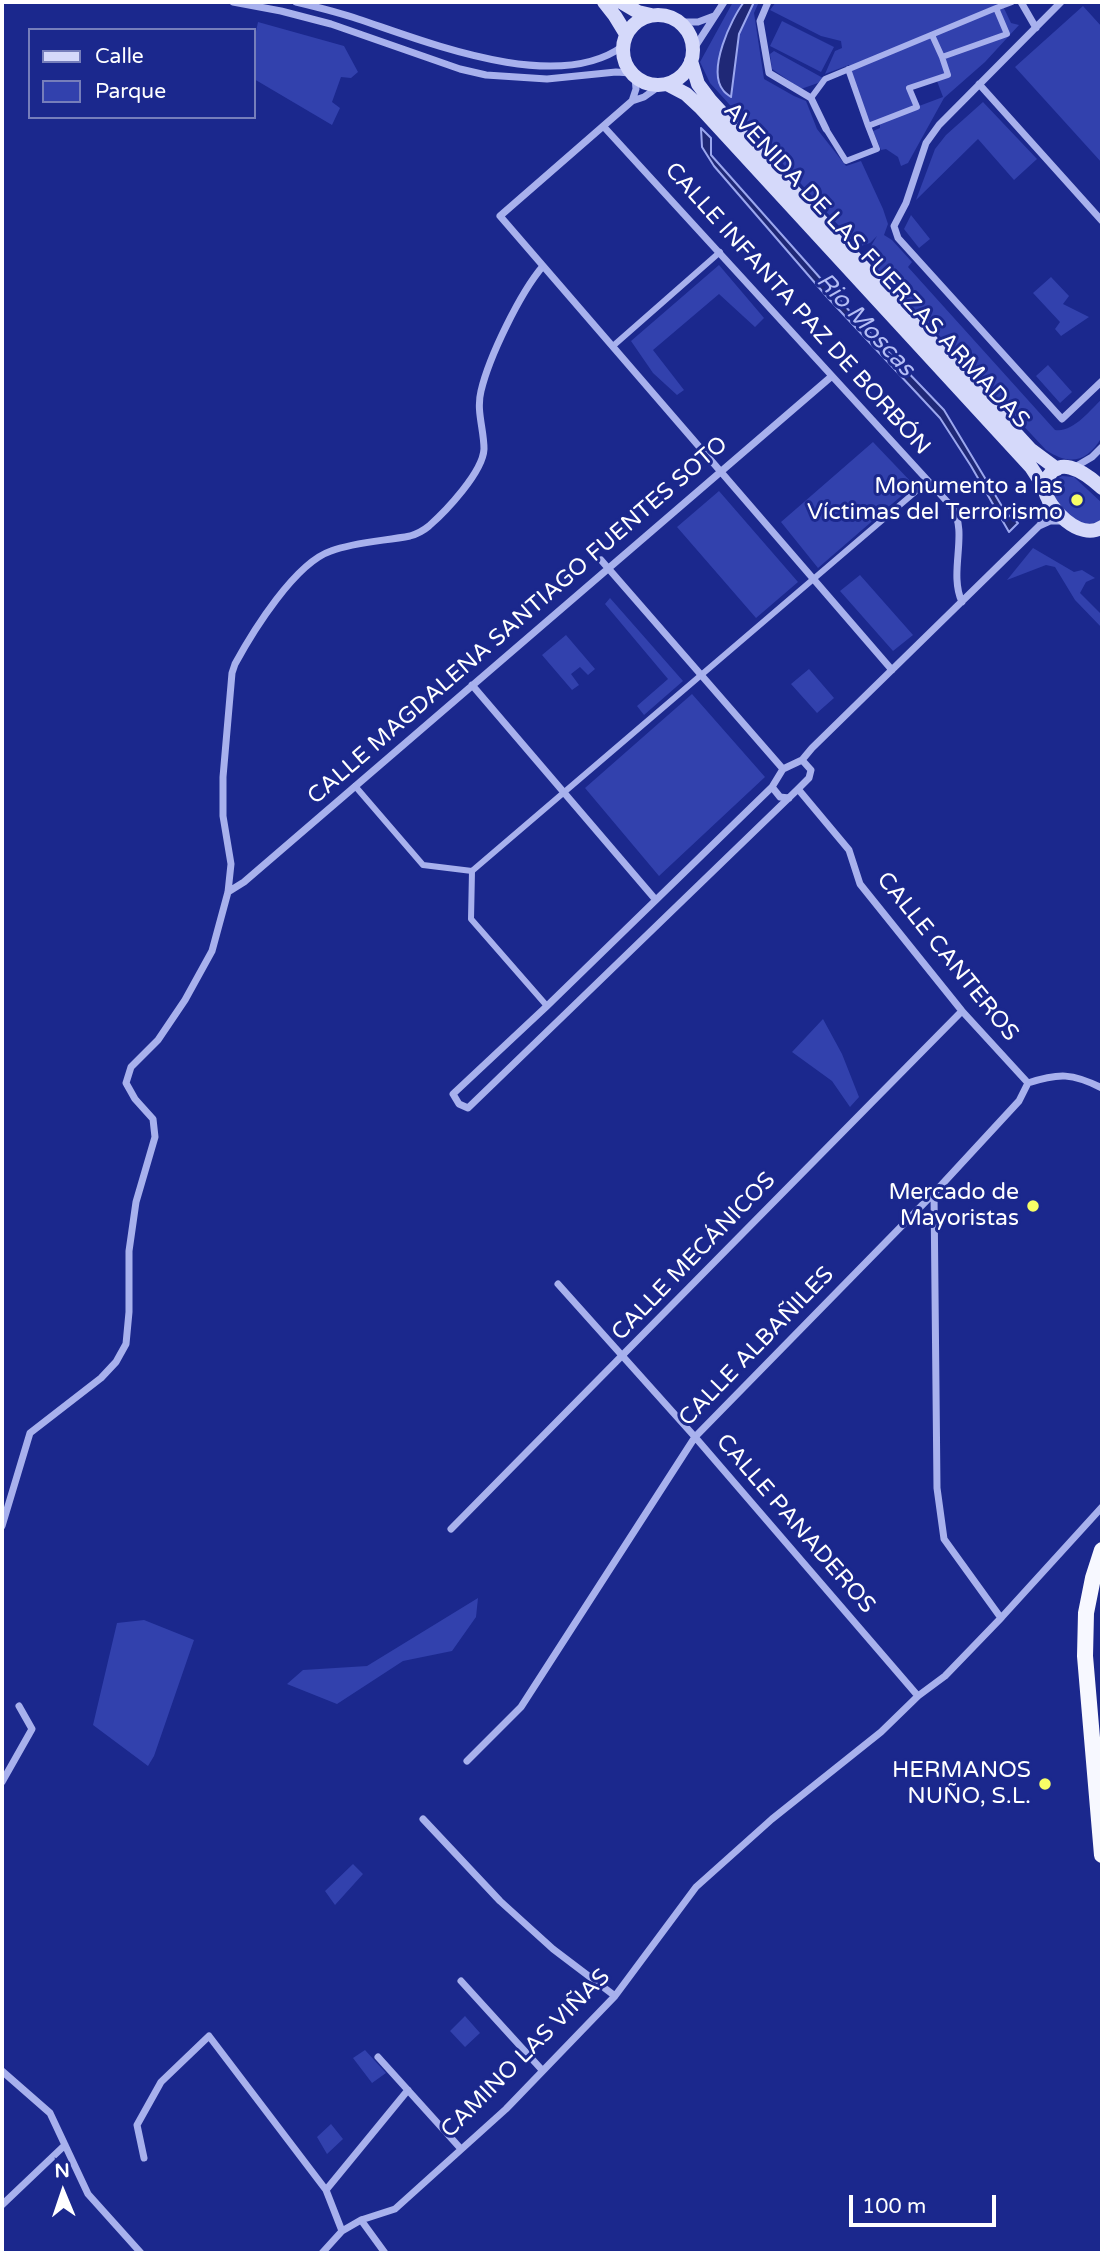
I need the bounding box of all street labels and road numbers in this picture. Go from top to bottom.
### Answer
street label: AVENIDA DE LAS FUERZAS ARMADAS [717,97,1035,435]
street label: CALLE INFANTA PAZ DE BORBÓN [658,157,936,461]
street label: CALLE MAGDALENA SANTIAGO FUENTES SOTO [302,431,734,811]
street label: CALLE CANTEROS [870,867,1024,1047]
street label: CALLE MECÁNICOS [606,1167,782,1347]
street label: CALLE ALBAÑILES [674,1262,840,1432]
street label: CALLE PANADEROS [710,1429,880,1619]
street label: CAMINO LAS VIÑAS [436,1964,616,2144]

